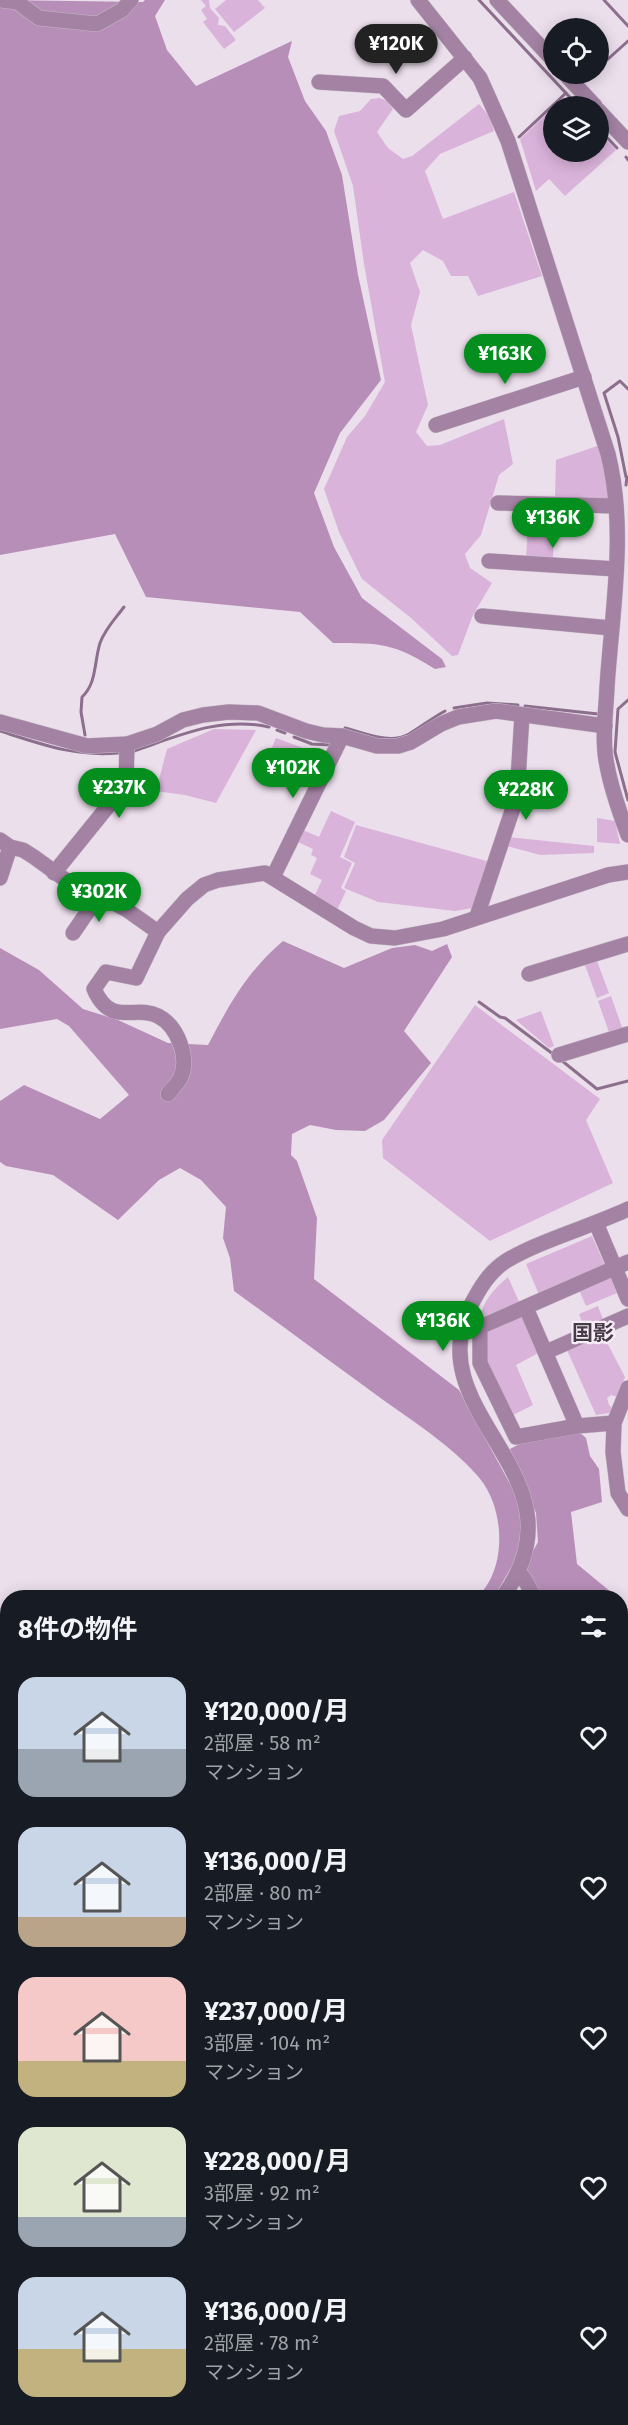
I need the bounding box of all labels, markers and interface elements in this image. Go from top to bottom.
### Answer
map controls [543,18,609,162]
button: locate [543,18,609,84]
pin: ¥120K [354,24,438,75]
text: ¥120K [369,31,423,55]
button: layers [543,96,609,162]
pin: ¥163K [463,334,547,385]
text: ¥163K [478,341,532,365]
pin: ¥136K [511,498,595,549]
text: ¥136K [526,505,580,529]
pin: ¥102K [251,748,335,799]
text: ¥102K [266,755,320,779]
pin: ¥237K [77,768,161,819]
pin: ¥228K [484,770,568,821]
text: ¥237K [92,775,146,799]
text: ¥228K [498,777,554,801]
pin: ¥302K [57,872,141,923]
text: ¥302K [71,879,127,903]
pin: ¥136K [401,1301,485,1352]
text: ¥136K [416,1308,470,1332]
district label: 国影 [572,1320,614,1346]
icon: filters [577,1610,610,1643]
text: 8件の物件 [18,1614,137,1645]
text: ¥120,000/月 [204,1696,350,1727]
icon: home [66,1701,138,1773]
icon: heart [577,1721,610,1754]
text: 2部屋 · 58 m² [204,1731,321,1755]
text: マンション [204,1760,304,1784]
text: ¥136,000/月 [204,1846,349,1877]
icon: home [66,1851,138,1923]
icon: heart [577,1871,610,1904]
text: 2部屋 · 80 m² [204,1881,322,1905]
text: マンション [204,1910,304,1934]
text: ¥237,000/月 [204,1996,348,2027]
icon: home [66,2001,138,2073]
icon: heart [577,2021,610,2054]
text: 3部屋 · 104 m² [204,2031,330,2055]
text: マンション [204,2060,304,2084]
text: ¥228,000/月 [204,2146,351,2177]
icon: home [66,2151,138,2223]
icon: heart [577,2171,610,2204]
text: 3部屋 · 92 m² [204,2181,320,2205]
text: マンション [204,2210,304,2234]
text: ¥136,000/月 [204,2296,349,2327]
icon: home [66,2301,138,2373]
icon: heart [577,2321,610,2354]
text: 2部屋 · 78 m² [204,2331,319,2355]
text: マンション [204,2360,304,2384]

